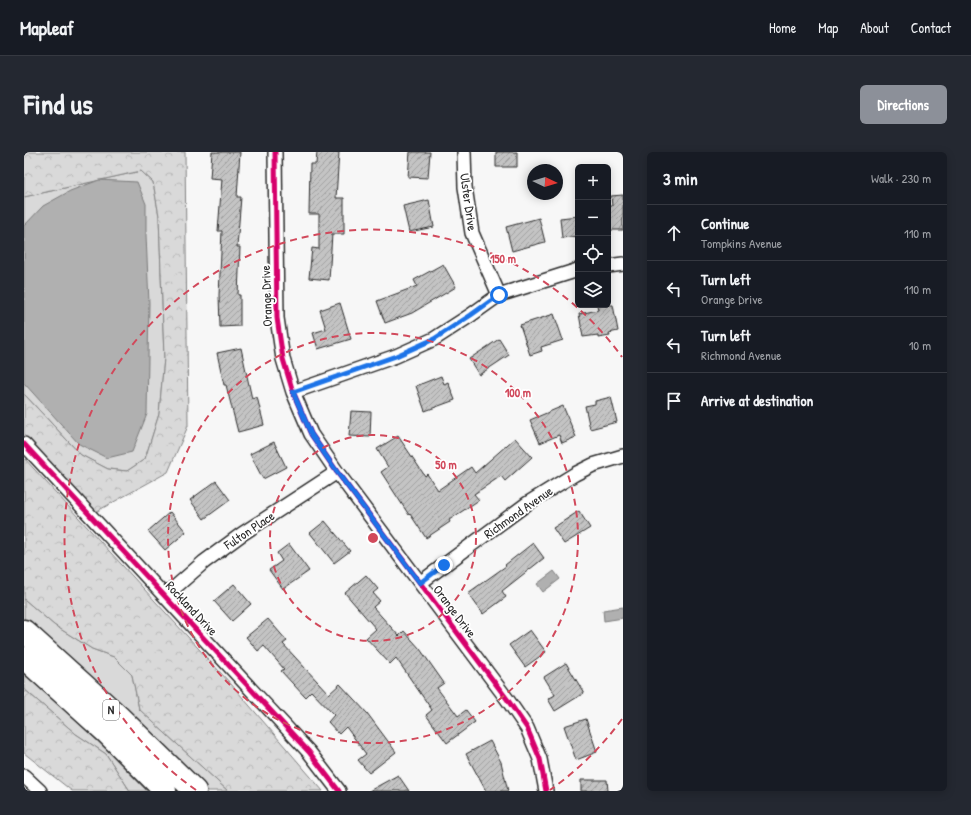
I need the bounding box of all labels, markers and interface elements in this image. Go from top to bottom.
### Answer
text: Mapleaf [20,15,74,41]
text: Home [769,18,796,37]
text: Map [818,18,838,37]
text: About [860,18,889,37]
text: Contact [911,18,951,37]
text: Find us [24,85,93,123]
button: Directions [860,85,947,124]
north arrow [527,164,563,200]
map controls [575,164,611,308]
button: + [575,164,611,200]
text: 3 min [663,167,698,190]
text: Walk · 230 m [871,169,931,187]
street label: Ulster Drive [456,172,482,232]
button: − [575,200,611,236]
text: Continue [701,213,749,234]
icon: ahead [663,222,685,244]
text: 110 m [904,224,931,242]
text: Tompkins Avenue [701,234,782,252]
button: locate [575,236,611,272]
text: 150 m [490,250,516,267]
street label: Orange Drive [256,265,276,327]
text: Turn left [701,269,751,290]
button: layers [575,272,611,308]
icon: left [663,278,685,300]
text: 110 m [904,280,931,298]
route start [490,286,508,304]
text: Orange Drive [701,290,763,308]
text: Turn left [701,325,751,346]
icon: left [663,334,685,356]
text: 10 m [909,336,931,354]
text: Richmond Avenue [701,346,781,364]
text: 100 m [505,384,531,401]
icon: arrive [663,390,685,412]
text: Arrive at destination [701,390,813,411]
text: 50 m [435,456,457,473]
street label: Richmond Avenue [480,482,556,542]
street label: Fulton Place [219,507,278,554]
centre of rings [366,531,380,545]
route end [435,556,453,574]
street label: Rockland Drive [162,577,222,639]
street label: Orange Drive [429,581,481,641]
road number: N [103,700,119,720]

